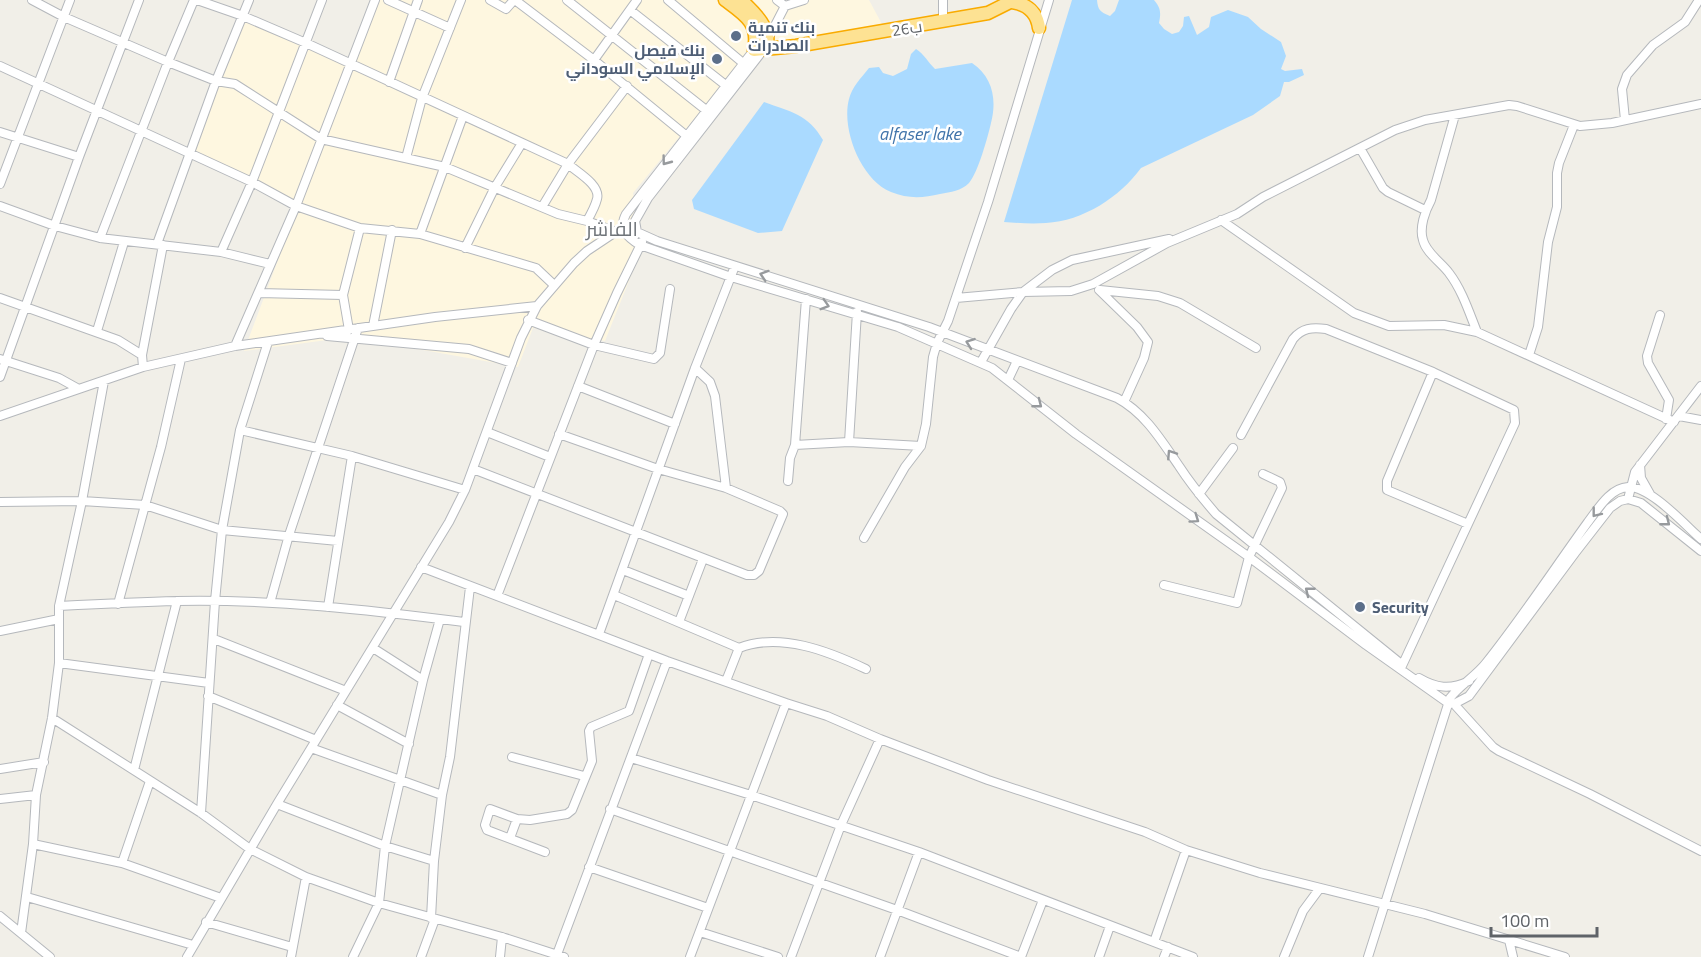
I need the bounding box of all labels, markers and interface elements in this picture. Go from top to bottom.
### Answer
street label: 26ب [890,14,924,42]
place label: بنك تنمية الصادرات [748,15,815,57]
marker: بنك تنمية الصادرات [729,29,743,43]
place label: بنك فيصل الإسلامي السوداني [566,38,705,81]
marker: بنك فيصل الإسلامي السوداني [710,52,724,66]
water label: alfaser lake [879,120,963,147]
one-way arrow [662,155,673,166]
district label: الفاشر [585,213,638,244]
one-way arrow [759,270,770,282]
one-way arrow [819,298,830,311]
one-way arrow [965,337,975,350]
one-way arrow [1031,396,1042,407]
one-way arrow [1168,450,1179,461]
one-way arrow [1592,506,1603,517]
one-way arrow [1189,512,1200,523]
one-way arrow [1659,515,1670,526]
one-way arrow [1305,587,1316,598]
place label: Security [1372,595,1429,619]
marker: Security [1353,600,1367,614]
scale bar [1491,900,1598,938]
text: 100 m [1500,907,1549,934]

